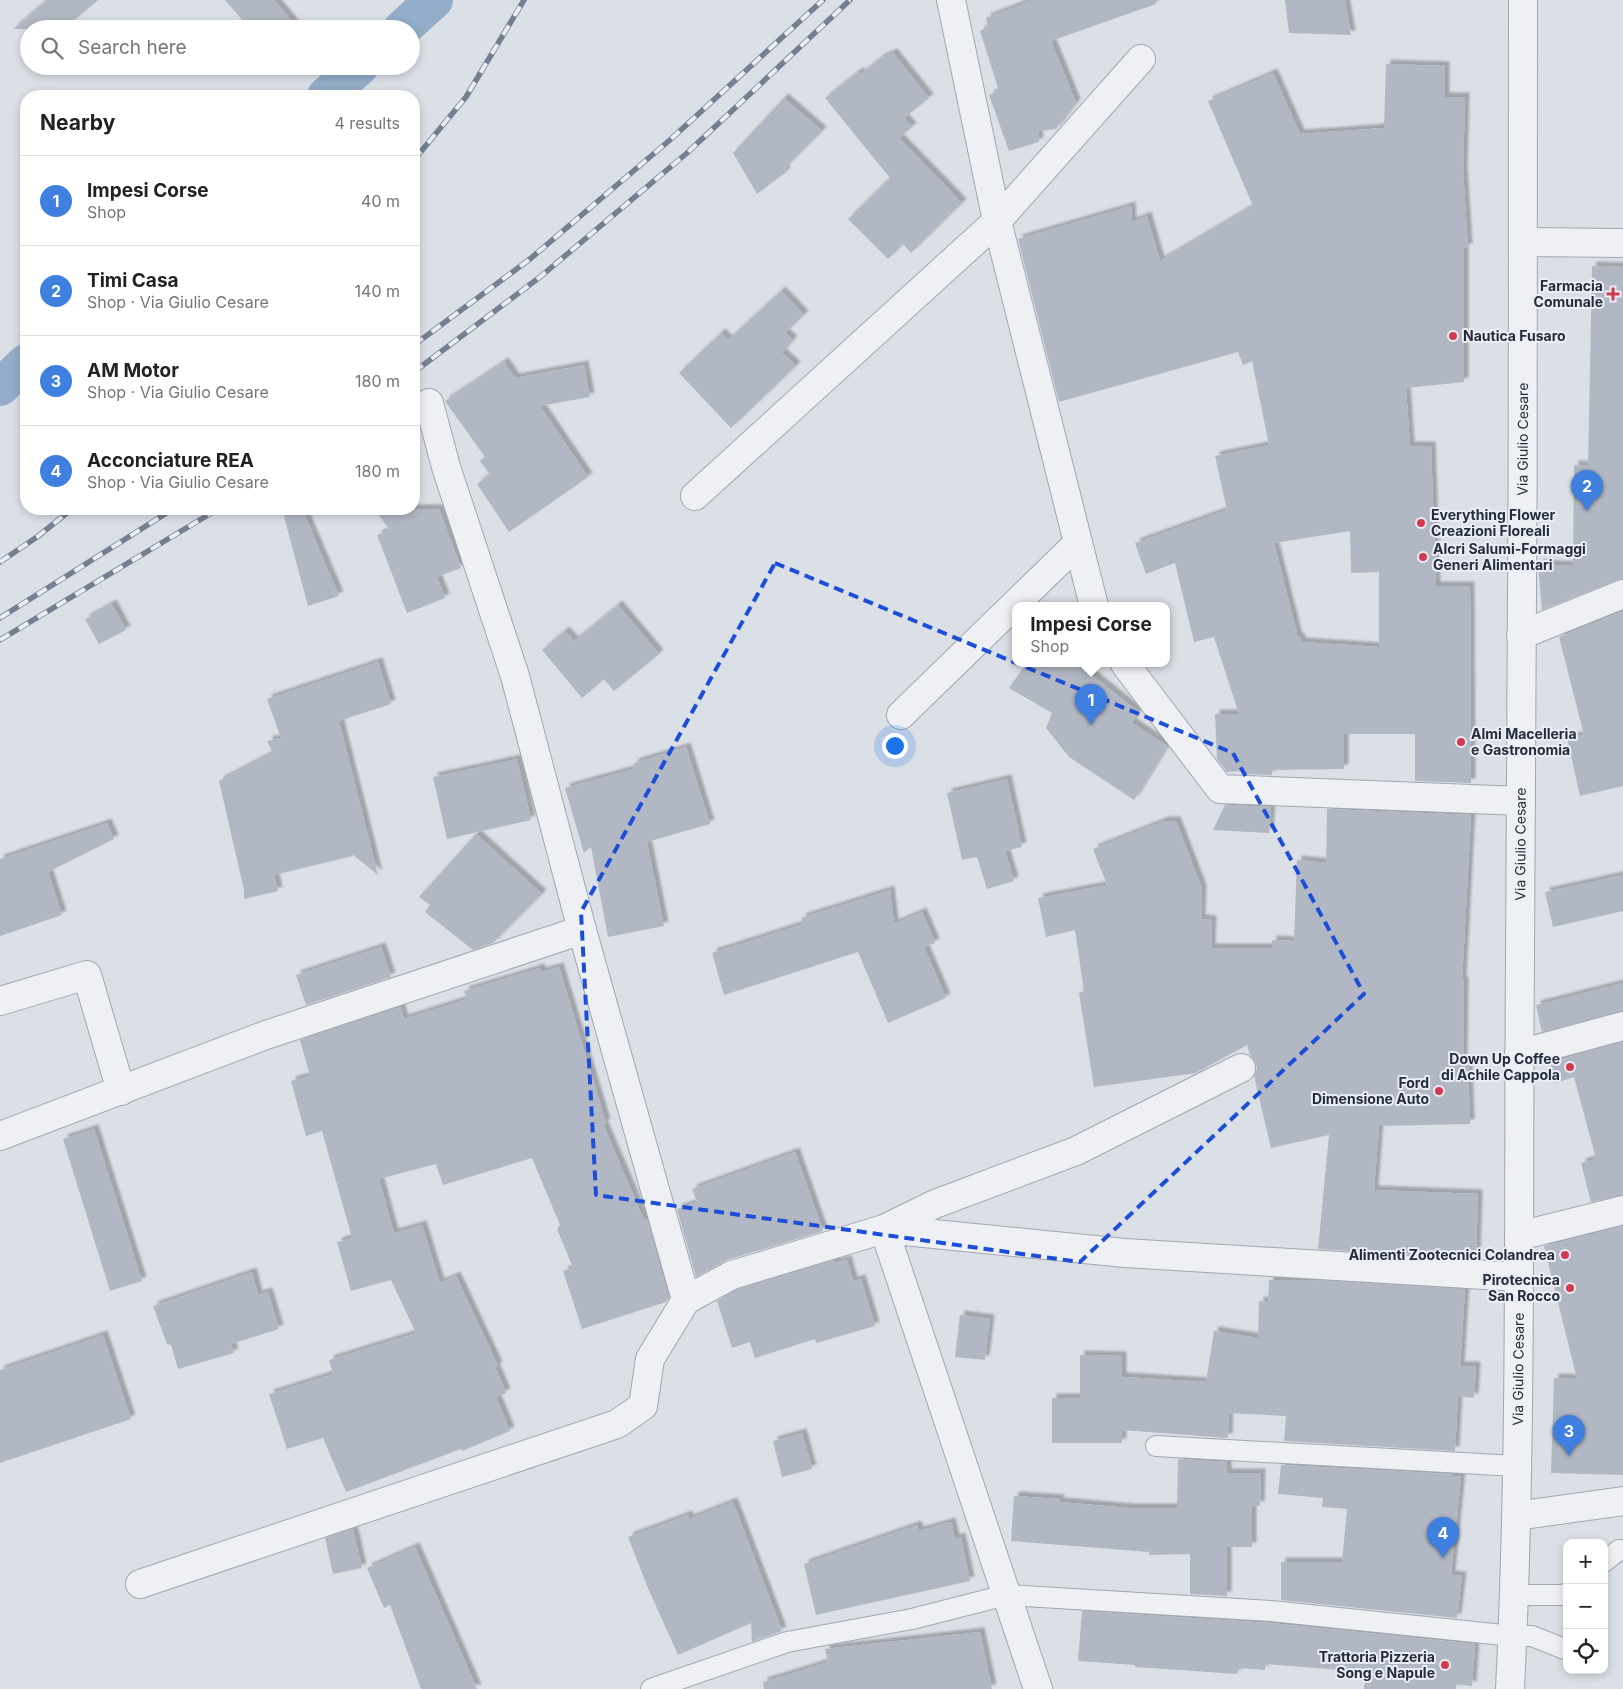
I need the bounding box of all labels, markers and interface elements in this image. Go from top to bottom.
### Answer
search box [20,20,420,75]
icon: search [38,34,66,62]
text: Search here [78,36,187,59]
text: Nearby [40,110,115,135]
text: 4 results [335,113,400,133]
text: Impesi Corse [87,179,209,202]
text: 1 [53,191,59,211]
text: 40 m [361,191,400,211]
text: Shop [87,202,126,222]
text: Timi Casa [87,269,179,292]
place label: Farmacia Comunale [1534,277,1603,310]
text: 2 [51,281,61,301]
text: 140 m [355,281,400,301]
marker: Farmacia Comunale [1607,288,1619,300]
text: Shop · Via Giulio Cesare [87,292,269,312]
place label: Nautica Fusaro [1463,327,1566,344]
marker: Nautica Fusaro [1447,330,1459,342]
text: AM Motor [87,359,179,382]
text: 3 [51,371,61,391]
text: 180 m [355,371,400,391]
text: Shop · Via Giulio Cesare [87,382,269,402]
street label: Via Giulio Cesare [1514,383,1531,496]
text: Acconciature REA [87,449,254,472]
text: 4 [51,461,61,481]
text: 180 m [355,461,400,481]
pin: 2 [1571,470,1603,511]
text: Shop · Via Giulio Cesare [87,472,269,492]
place label: Everything Flower Creazioni Floreali [1431,506,1556,539]
marker: Everything Flower Creazioni Floreali [1415,517,1427,529]
place label: Alcri Salumi-Formaggi Generi Alimentari [1433,540,1586,573]
marker: Alcri Salumi-Formaggi Generi Alimentari [1417,551,1429,563]
popup [1012,602,1170,667]
text: Impesi Corse [1030,613,1152,636]
text: Shop [1030,636,1069,656]
pin: 1 [1075,684,1107,725]
place label: Almi Macelleria e Gastronomia [1471,725,1577,758]
your location [882,733,908,759]
marker: Almi Macelleria e Gastronomia [1455,736,1467,748]
street label: Via Giulio Cesare [1511,787,1529,901]
place label: Down Up Coffee di Achile Cappola [1441,1050,1560,1083]
marker: Down Up Coffee di Achile Cappola [1564,1061,1576,1073]
place label: Ford Dimensione Auto [1312,1074,1429,1107]
marker: Ford Dimensione Auto [1433,1085,1445,1097]
place label: Alimenti Zootecnici Colandrea [1349,1246,1555,1263]
marker: Alimenti Zootecnici Colandrea [1559,1249,1571,1261]
place label: Pirotecnica San Rocco [1483,1271,1560,1304]
marker: Pirotecnica San Rocco [1564,1282,1576,1294]
street label: Via Giulio Cesare [1509,1313,1527,1426]
pin: 3 [1553,1415,1585,1456]
pin: 4 [1427,1517,1459,1558]
map controls [1563,1539,1608,1674]
button: + [1563,1539,1608,1584]
button: − [1563,1584,1608,1629]
button: locate [1563,1629,1608,1674]
place label: Trattoria Pizzeria Song e Napule [1319,1648,1435,1681]
marker: Trattoria Pizzeria Song e Napule [1439,1659,1451,1671]

